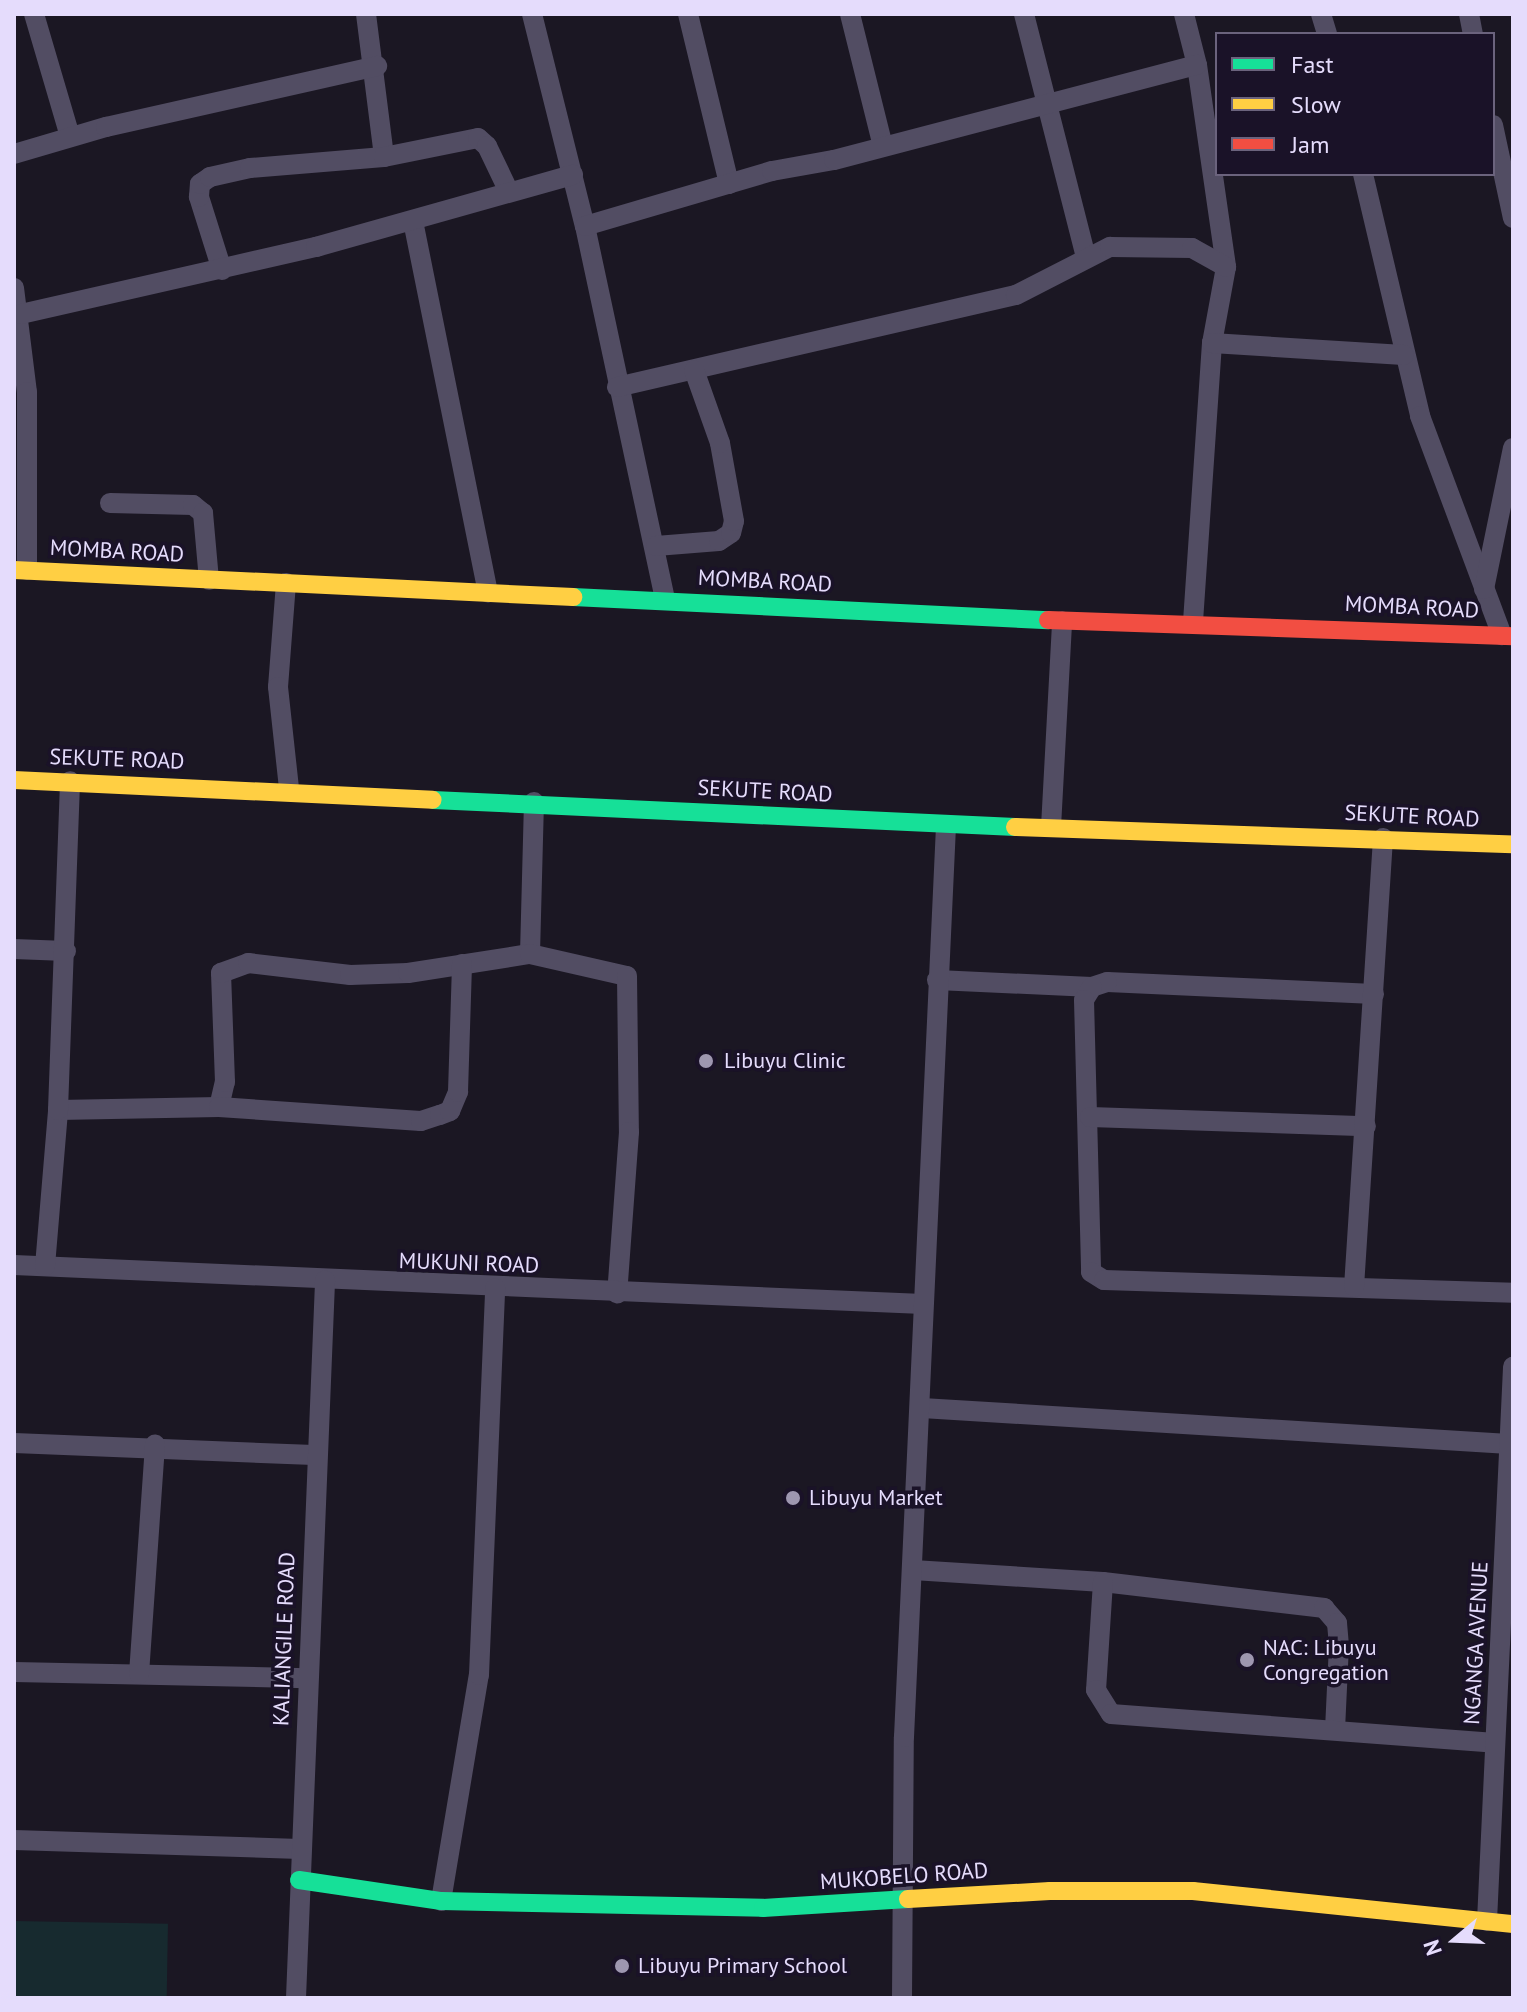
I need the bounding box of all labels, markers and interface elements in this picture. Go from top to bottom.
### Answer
legend [1215,32,1495,176]
text: Fast [1291,49,1334,80]
text: Slow [1291,89,1341,120]
text: Jam [1291,129,1329,160]
street label: MOMBA ROAD [49,534,185,568]
street label: MOMBA ROAD [697,564,833,598]
street label: MOMBA ROAD [1344,590,1480,624]
street label: SEKUTE ROAD [49,743,185,775]
street label: SEKUTE ROAD [697,774,833,808]
street label: SEKUTE ROAD [1344,799,1480,833]
place label: Libuyu Clinic [724,1048,846,1074]
marker: Libuyu Clinic [695,1050,717,1072]
street label: MUKUNI ROAD [398,1247,540,1279]
place label: Libuyu Market [809,1485,943,1511]
marker: Libuyu Market [784,1489,802,1507]
street label: KALIANGILE ROAD [268,1552,300,1726]
street label: NGANGA AVENUE [1458,1560,1494,1726]
place label: NAC: Libuyu Congregation [1263,1634,1389,1686]
marker: NAC: Libuyu Congregation [1238,1651,1256,1669]
street label: MUKOBELO ROAD [819,1857,989,1895]
north arrow [1415,1900,1495,1980]
text: N [1417,1936,1448,1959]
place label: Libuyu Primary School [638,1953,848,1979]
marker: Libuyu Primary School [613,1957,631,1975]

